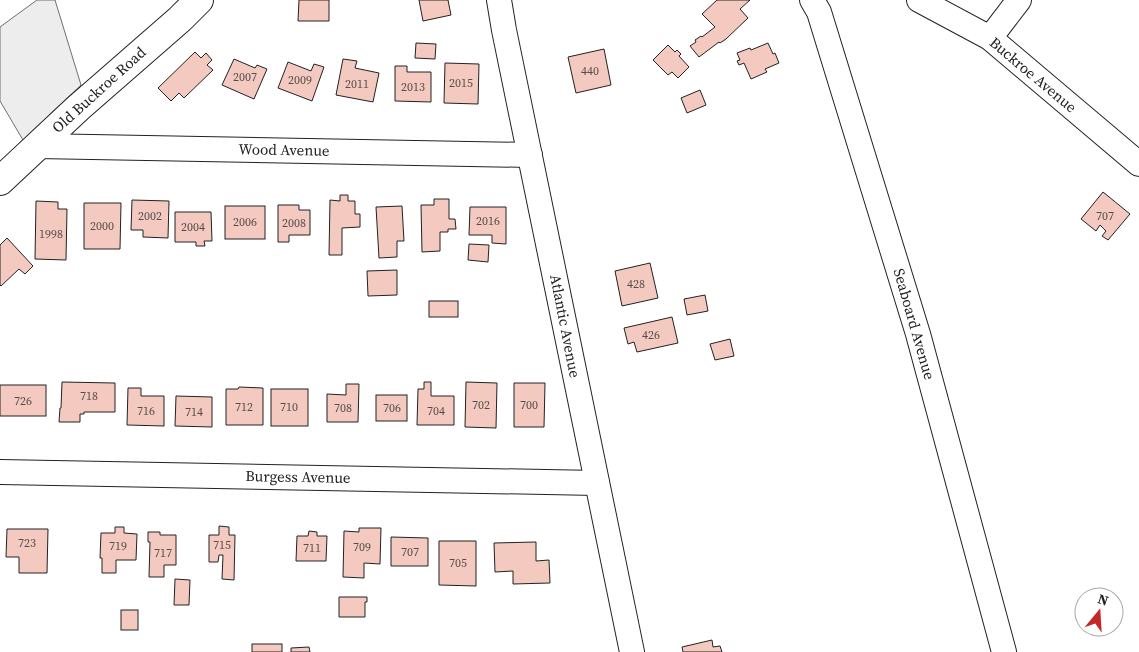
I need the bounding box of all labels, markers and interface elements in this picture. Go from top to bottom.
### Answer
street label: Buckroe Avenue [985,32,1082,118]
street label: Old Buckroe Road [47,41,151,137]
house number: 440 [581,63,599,79]
house number: 2007 [233,69,257,85]
house number: 2009 [288,72,312,88]
house number: 2015 [449,75,473,91]
house number: 2011 [345,76,369,92]
house number: 2013 [401,79,425,95]
street label: Wood Avenue [238,138,330,161]
house number: 2002 [138,208,162,224]
house number: 707 [1096,208,1114,224]
house number: 2016 [476,213,500,229]
house number: 2006 [233,214,257,230]
house number: 2008 [282,215,306,231]
house number: 2000 [90,218,114,234]
house number: 2004 [181,219,205,235]
house number: 1998 [39,226,63,242]
street label: Seaboard Avenue [889,266,940,382]
street label: Atlantic Avenue [545,272,586,380]
house number: 428 [627,276,645,292]
house number: 426 [642,327,660,343]
house number: 718 [80,388,98,404]
house number: 726 [14,393,32,409]
house number: 702 [472,397,490,413]
house number: 700 [520,397,538,413]
house number: 712 [235,399,253,415]
house number: 710 [280,399,298,415]
house number: 708 [334,400,352,416]
house number: 706 [383,400,401,416]
house number: 716 [137,403,155,419]
house number: 704 [427,403,445,419]
house number: 714 [185,404,203,420]
street label: Burgess Avenue [245,465,351,488]
house number: 723 [18,535,36,551]
house number: 715 [213,537,231,553]
house number: 719 [109,538,127,554]
house number: 709 [353,539,371,555]
house number: 711 [303,540,321,556]
house number: 707 [401,544,419,560]
house number: 717 [154,545,172,561]
house number: 705 [449,555,467,571]
north arrow [1074,587,1124,637]
text: N [1095,589,1111,611]

